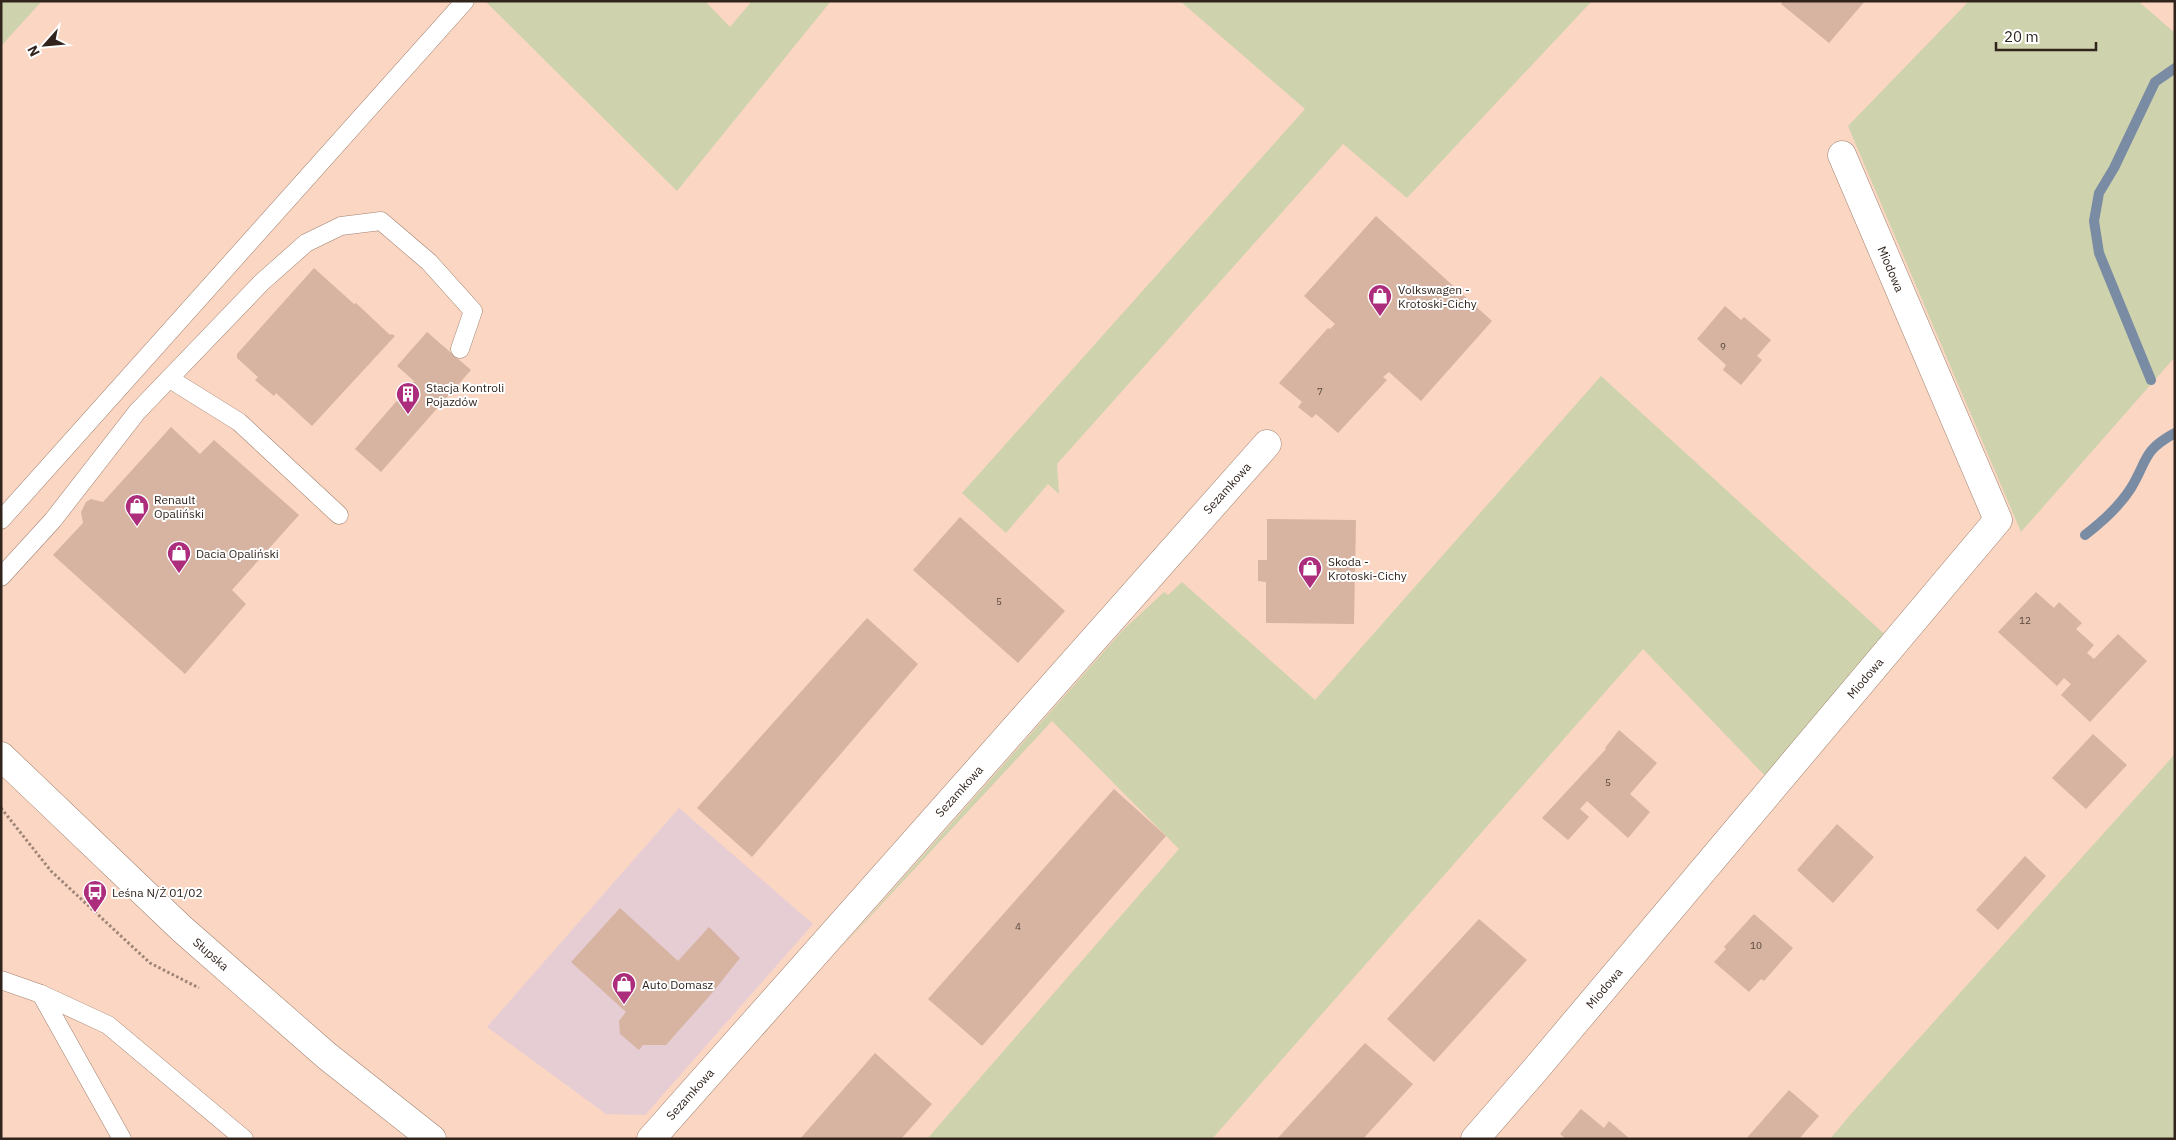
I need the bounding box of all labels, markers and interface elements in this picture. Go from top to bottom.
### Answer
north arrow [20,20,70,70]
scale bar [1996,20,2096,52]
text: 20 m [2004,27,2039,46]
text: N [23,42,44,60]
street label: Miodowa [1875,244,1908,295]
place label: Volkswagen - Krotoski-Cichy [1398,282,1477,311]
shop icon: Volkswagen - Krotoski-Cichy [1367,283,1393,317]
house number: 9 [1720,340,1726,353]
place label: Stacja Kontroli Pojazdów [426,380,504,409]
building icon: Stacja Kontroli Pojazdów [395,381,421,415]
house number: 7 [1317,385,1323,398]
street label: Sezamkowa [1200,459,1254,517]
place label: Renault Opaliński [154,492,204,521]
shop icon: Renault Opaliński [124,493,150,527]
shop icon: Dacia Opaliński [166,540,192,574]
place label: Dacia Opaliński [196,546,279,561]
place label: Skoda - Krotoski-Cichy [1328,554,1407,583]
shop icon: Skoda - Krotoski-Cichy [1297,555,1323,589]
house number: 5 [996,595,1002,608]
house number: 12 [2019,614,2031,627]
street label: Miodowa [1844,654,1887,701]
street label: Sezamkowa [932,762,986,820]
house number: 5 [1605,776,1611,789]
bus stop icon: Leśna N/Ż 01/02 [82,879,108,913]
place label: Leśna N/Ż 01/02 [112,885,203,900]
house number: 4 [1015,920,1021,933]
street label: Słupska [190,934,232,974]
house number: 10 [1750,939,1762,952]
street label: Miodowa [1583,964,1626,1011]
shop icon: Auto Domasz [611,971,637,1005]
place label: Auto Domasz [642,977,714,992]
street label: Sezamkowa [663,1065,717,1123]

